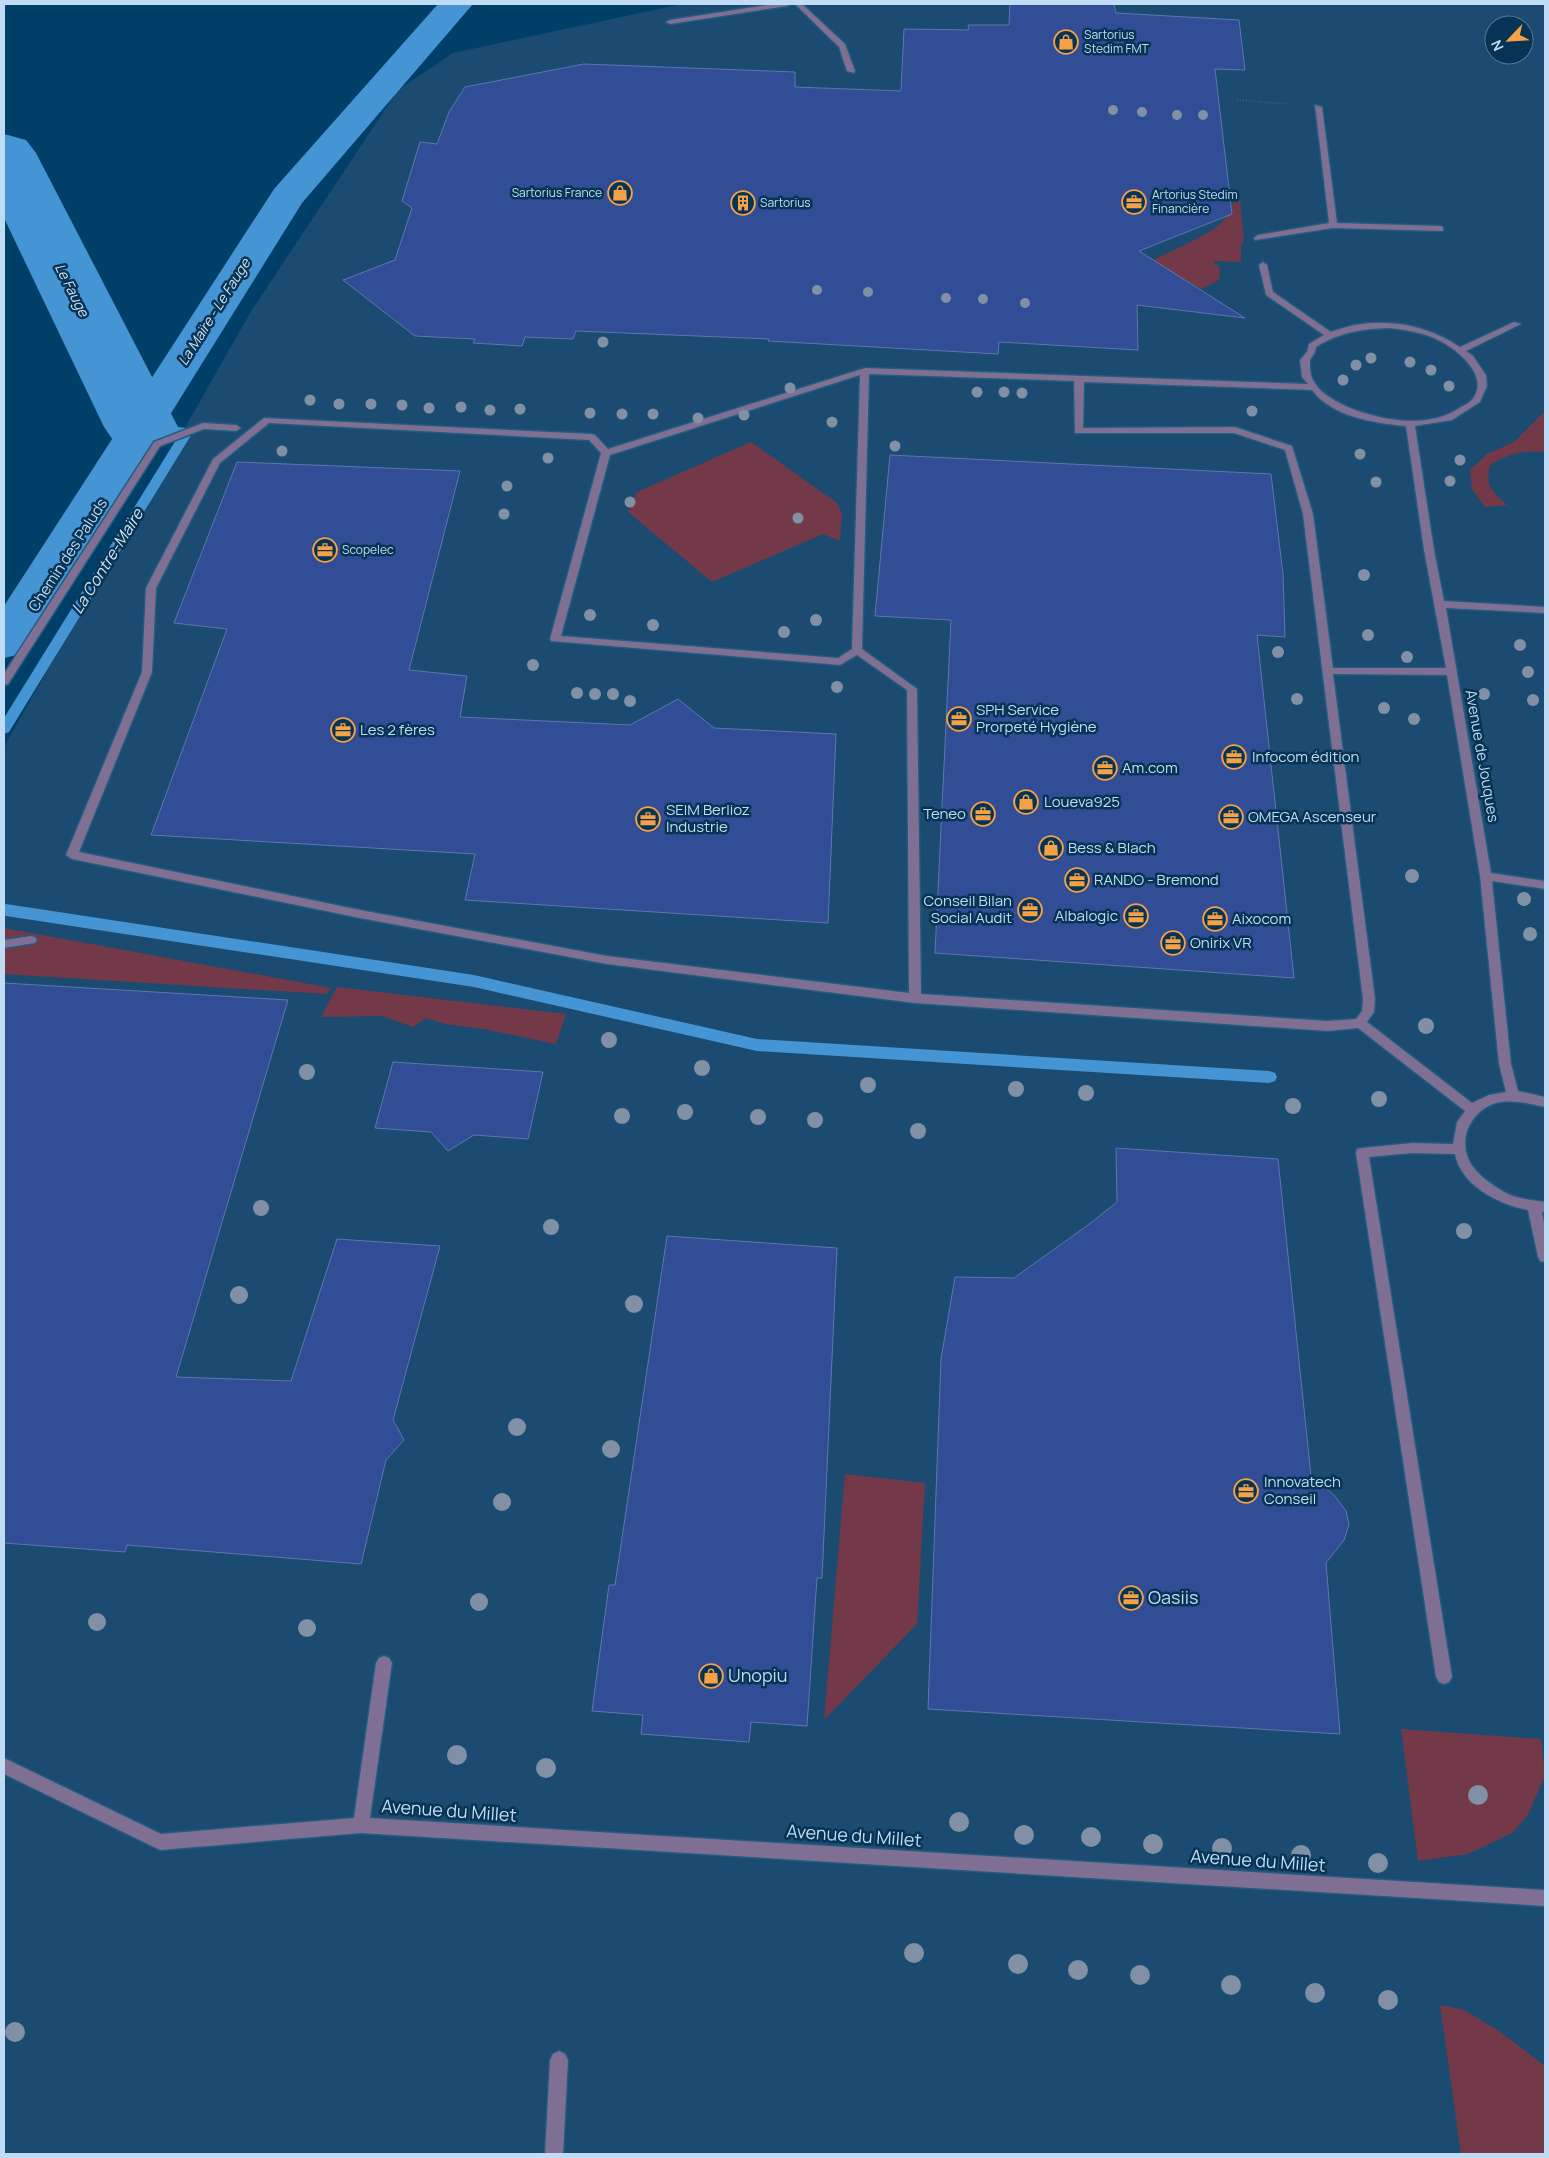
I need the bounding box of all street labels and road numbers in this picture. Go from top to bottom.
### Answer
street label: Chemin des Paluds [23,494,112,615]
street label: Avenue de Jouques [1461,688,1505,824]
street label: Avenue du Millet [381,1793,518,1827]
street label: Avenue du Millet [786,1818,923,1852]
street label: Avenue du Millet [1190,1843,1327,1877]

